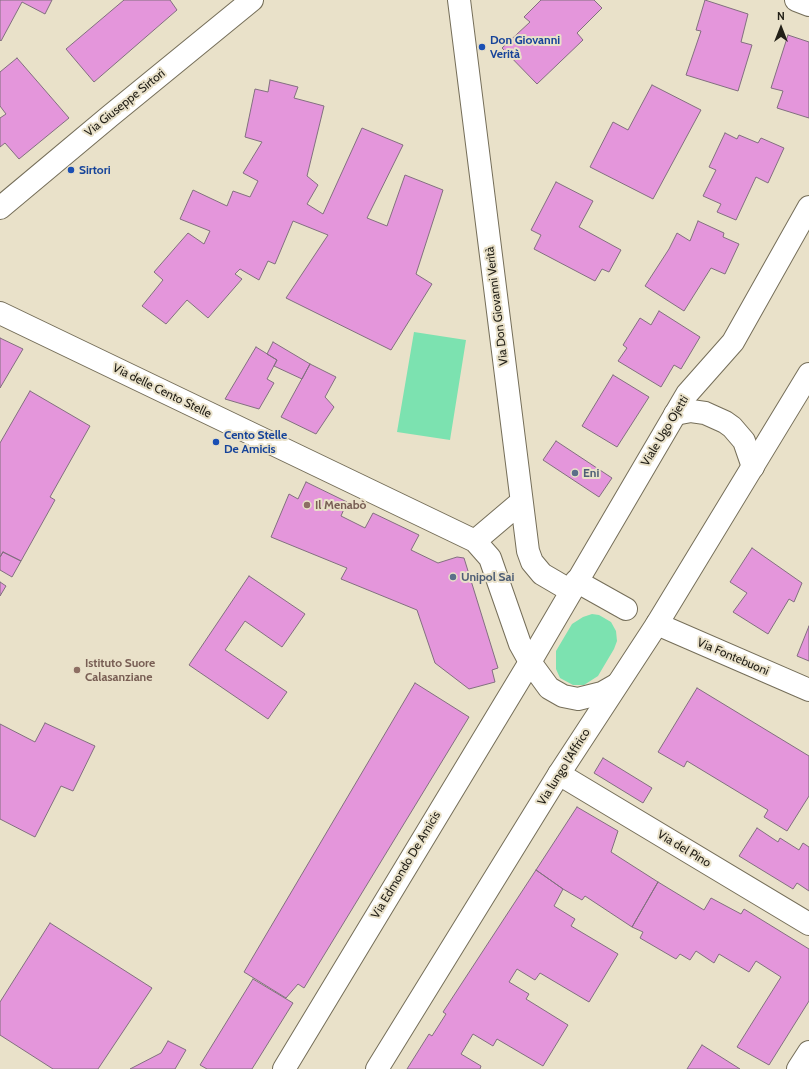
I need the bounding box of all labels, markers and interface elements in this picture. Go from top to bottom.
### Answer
north arrow [761,8,801,48]
text: N [777,9,785,23]
place label: Don Giovanni Verità [490,33,560,61]
marker: Don Giovanni Verità [477,42,487,52]
street label: Via Giuseppe Sirtori [82,66,168,140]
place label: Sirtori [79,163,111,177]
marker: Sirtori [66,165,76,175]
street label: Via Don Giovanni Verità [483,246,511,366]
street label: Via delle Cento Stelle [110,361,214,421]
street label: Viale Ugo Ojetti [638,393,692,469]
place label: Cento Stelle De Amicis [224,428,287,456]
marker: Cento Stelle De Amicis [211,437,221,447]
place label: Eni [583,466,599,480]
marker: Eni [570,468,580,478]
place label: Il Menabò [315,498,366,512]
marker: Il Menabò [302,500,312,510]
place label: Unipol Sai [461,570,514,584]
marker: Unipol Sai [448,572,458,582]
street label: Via Fontebuoni [695,635,771,679]
place label: Istituto Suore Calasanziane [85,656,155,684]
marker: Istituto Suore Calasanziane [72,665,82,675]
street label: Via lungo l'Affrico [535,726,593,808]
street label: Via Edmondo De Amicis [368,809,444,921]
street label: Via del Pino [655,827,713,871]

